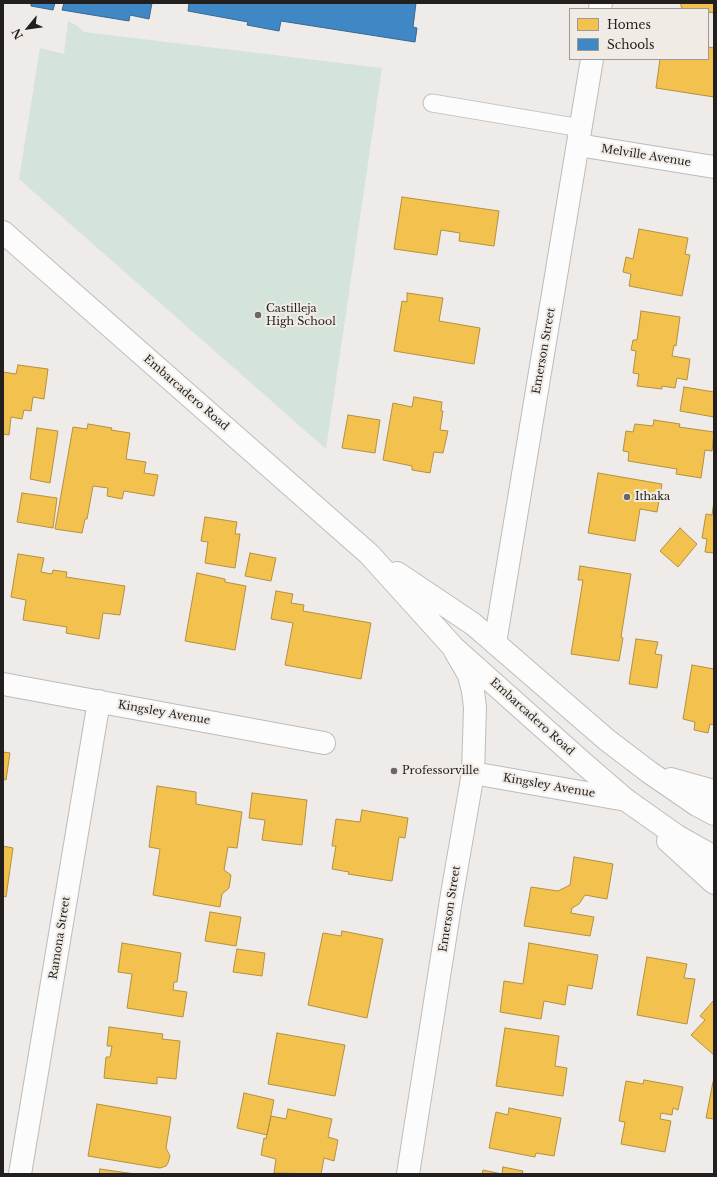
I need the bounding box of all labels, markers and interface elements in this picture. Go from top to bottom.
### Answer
north arrow [8,8,48,48]
legend [569,8,709,60]
text: Homes [607,17,651,32]
text: N [9,26,26,42]
text: Schools [607,37,654,52]
street label: Melville Avenue [600,142,692,170]
place label: Castilleja High School [266,302,336,328]
street label: Emerson Street [530,307,558,395]
marker: Castilleja High School [253,310,263,320]
street label: Embarcadero Road [141,352,231,434]
place label: Ithaka [635,490,670,504]
marker: Ithaka [622,492,632,502]
street label: Embarcadero Road [487,676,577,758]
street label: Kingsley Avenue [117,698,211,728]
place label: Professorville [402,764,479,778]
marker: Professorville [389,766,399,776]
street label: Kingsley Avenue [502,771,596,801]
street label: Emerson Street [437,865,463,953]
street label: Ramona Street [47,896,73,980]

